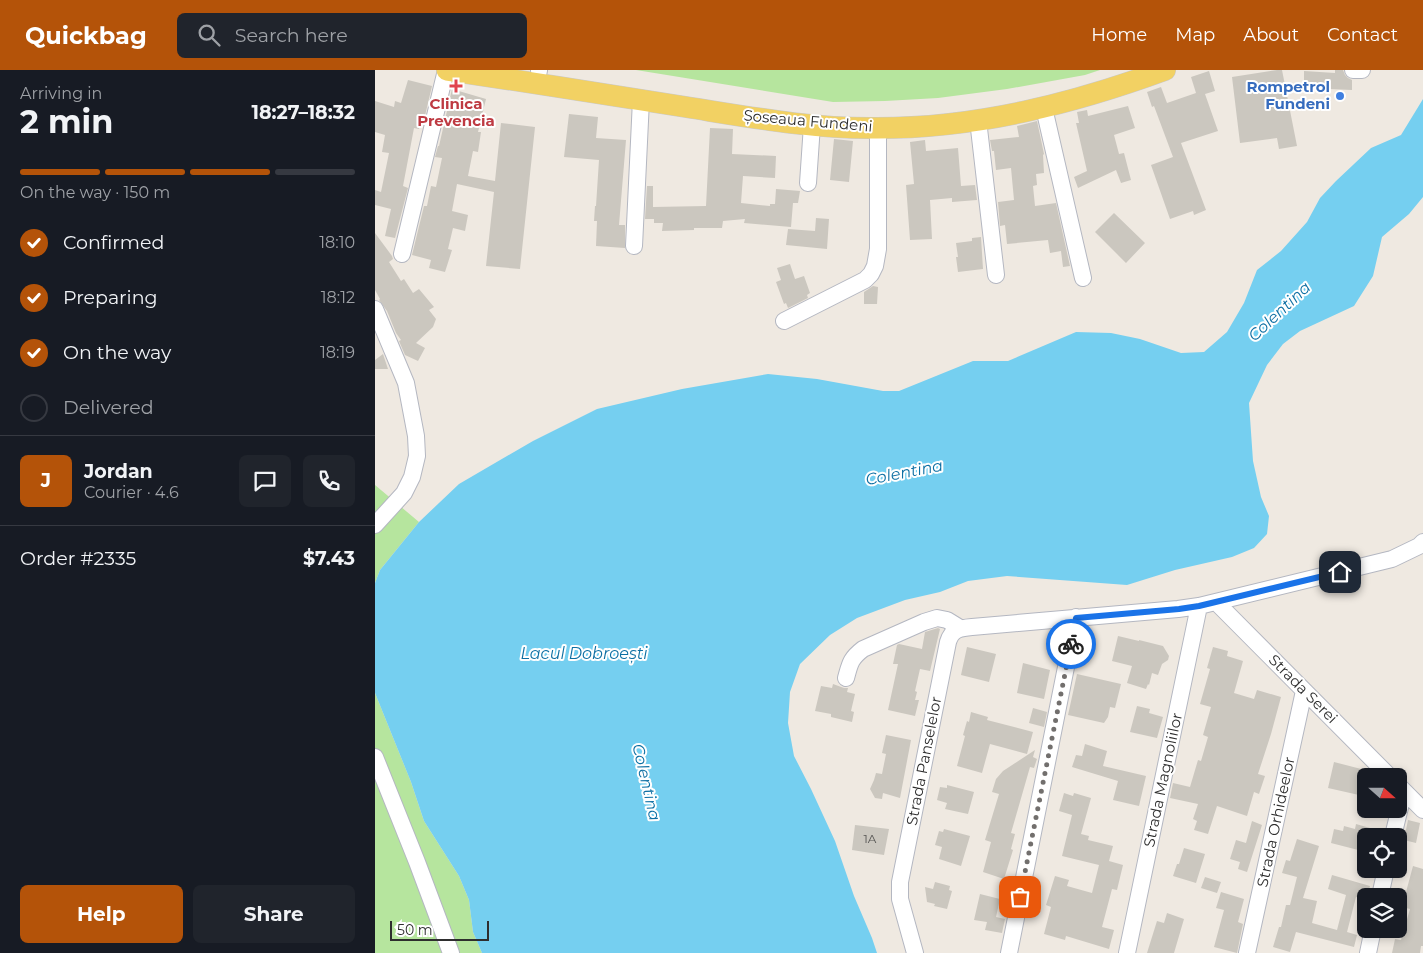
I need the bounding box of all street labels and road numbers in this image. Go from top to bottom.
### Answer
street label: Șoseaua Fundeni [743,105,873,137]
street label: Strada Serei [1265,650,1342,727]
street label: Strada Panselelor [902,695,945,827]
street label: Strada Magnoliilor [1139,711,1186,849]
street label: Strada Orhideelor [1252,755,1299,889]

